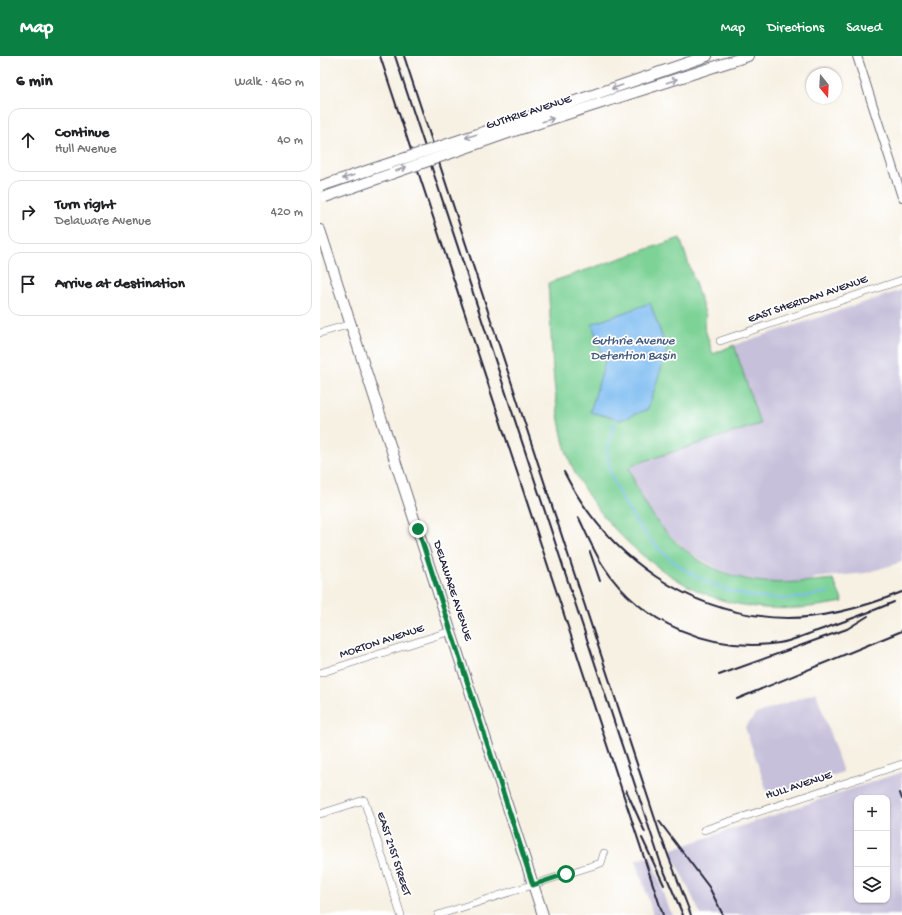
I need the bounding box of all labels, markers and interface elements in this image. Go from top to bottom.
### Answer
text: Map [20,17,53,40]
text: Map [721,20,745,37]
text: Directions [767,20,824,37]
text: Saved [846,20,882,37]
north arrow [806,68,842,104]
text: 6 min [16,72,52,92]
text: Walk · 460 m [234,75,304,90]
one-way arrow [665,77,678,84]
one-way arrow [612,83,624,91]
street label: GUTHRIE AVENUE [485,92,574,133]
one-way arrow [541,116,554,123]
text: Continue [55,124,109,142]
icon: ahead [17,129,39,151]
text: 40 m [277,133,303,148]
one-way arrow [465,133,478,140]
text: Hull Avenue [55,142,116,157]
one-way arrow [395,165,407,173]
one-way arrow [341,174,354,181]
text: Turn right [55,196,115,214]
icon: right [17,201,39,223]
text: 420 m [271,205,303,220]
text: Delaware Avenue [55,214,151,229]
icon: arrive [17,273,39,295]
street label: EAST SHERIDAN AVENUE [746,273,870,327]
text: Arrive at destination [55,275,185,293]
water label: Guthrie Avenue Detention Basin [590,334,676,364]
route end [409,520,427,538]
street label: DELAWARE AVENUE [429,538,475,643]
street label: MORTON AVENUE [338,622,426,662]
street label: HULL AVENUE [764,769,834,803]
map controls [854,795,890,903]
button: + [854,795,890,831]
street label: EAST 21ST STREET [373,810,414,899]
button: − [854,831,890,867]
route start [557,865,575,883]
button: layers [854,867,890,903]

